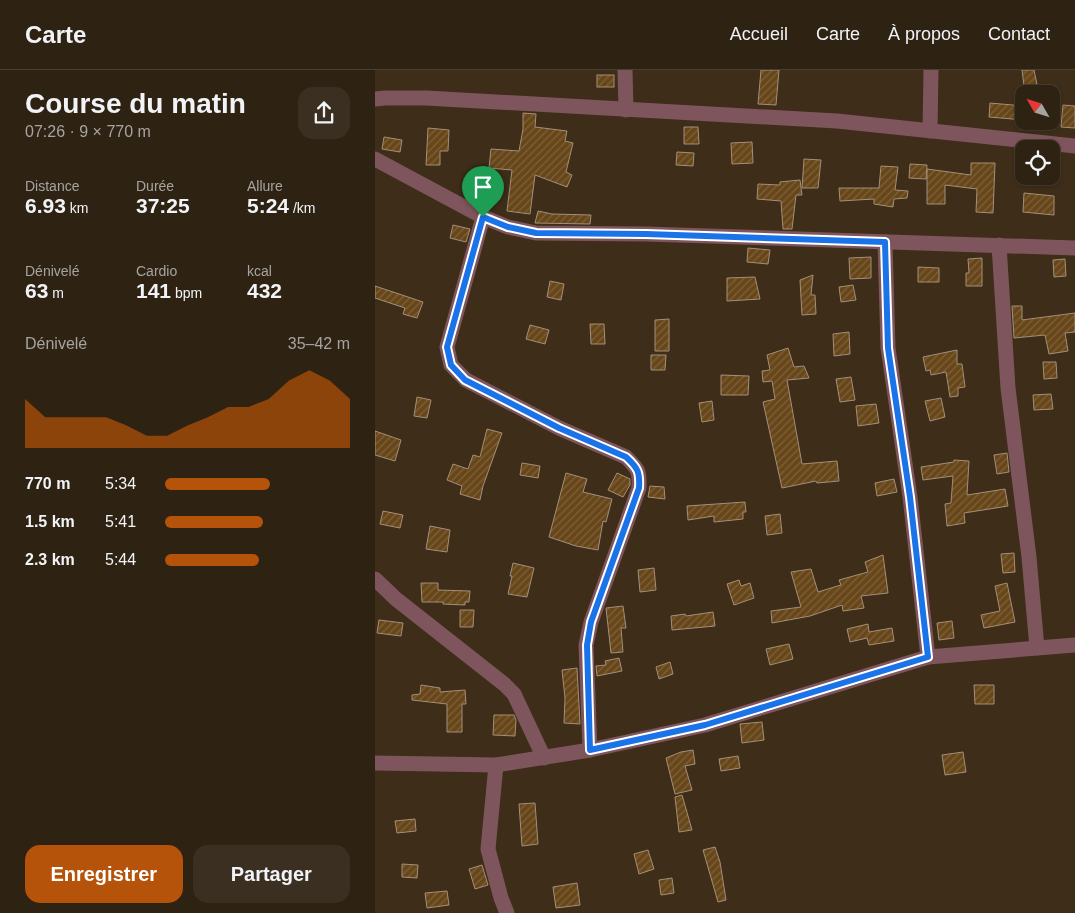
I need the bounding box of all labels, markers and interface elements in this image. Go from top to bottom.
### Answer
text: Carte [25,21,86,48]
text: Accueil [730,24,788,44]
text: Carte [816,24,860,44]
text: À propos [888,24,960,44]
text: Contact [988,24,1050,44]
north arrow [1015,85,1060,130]
map controls [1015,85,1060,185]
button: share [298,87,350,139]
text: Course du matin [25,88,246,119]
text: 07:26 · 9 × 770 m [25,123,151,140]
button: locate [1015,140,1060,185]
pin [462,166,504,217]
icon: arrive [469,173,497,201]
text: Distance [25,178,79,194]
text: Durée [136,178,174,194]
text: Allure [247,178,283,194]
text: 6.93 [25,194,66,217]
text: 37:25 [136,194,190,217]
text: 5:24 [247,194,289,217]
text: km [66,200,88,216]
text: /km [289,200,315,216]
text: Dénivelé [25,263,79,279]
text: Cardio [136,263,177,279]
text: kcal [247,263,272,279]
text: 63 [25,279,48,302]
text: 141 [136,279,171,302]
text: 432 [247,279,282,302]
text: m [48,285,64,301]
text: bpm [171,285,202,301]
text: Dénivelé [25,335,87,352]
text: 35–42 m [288,335,350,352]
text: 770 m [25,475,70,492]
text: 5:34 [105,475,136,492]
text: 1.5 km [25,513,75,530]
text: 5:41 [105,513,136,530]
text: 2.3 km [25,551,75,568]
text: 5:44 [105,551,136,568]
button: Enregistrer [25,845,183,903]
button: Partager [193,845,350,903]

